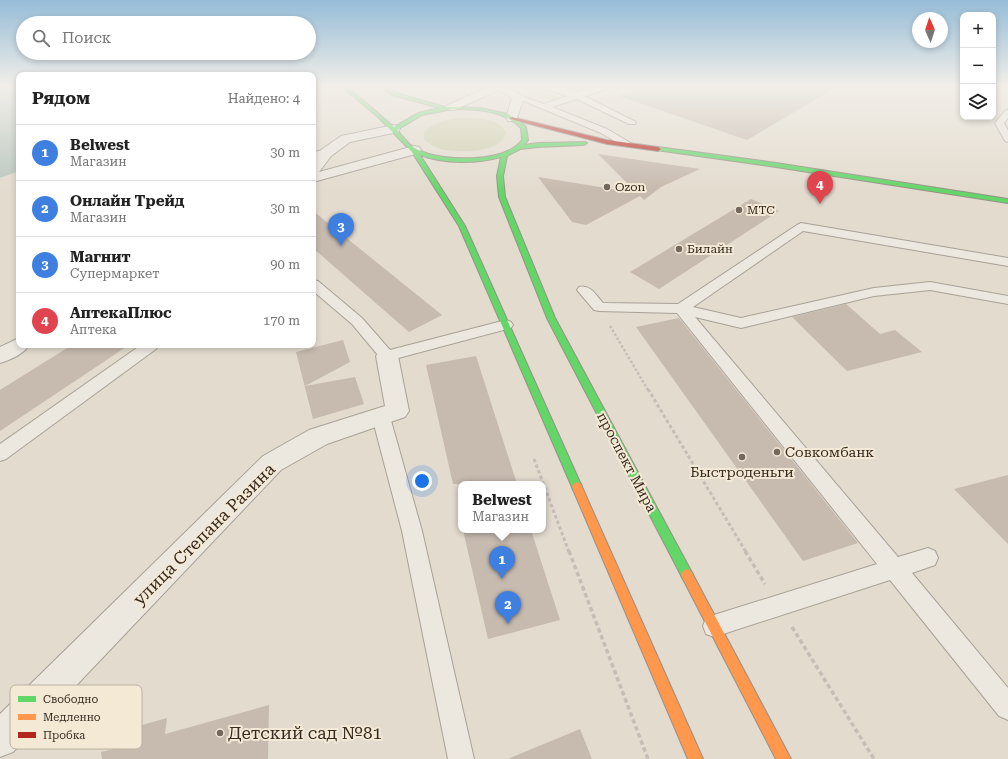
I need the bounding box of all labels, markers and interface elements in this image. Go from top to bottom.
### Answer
north arrow [912,12,948,48]
map controls [960,12,996,120]
button: + [960,12,996,48]
search box [16,16,316,60]
icon: search [30,27,52,49]
text: Поиск [62,29,111,47]
button: − [960,48,996,84]
button: layers [960,84,996,120]
text: Рядом [32,88,90,108]
text: Найдено: 4 [228,91,300,106]
text: Belwest [70,136,130,154]
text: 1 [41,145,49,160]
text: 30 m [270,145,300,160]
text: Магазин [70,154,127,169]
pin: 4 [807,171,833,204]
place label: Ozon [615,180,646,194]
marker: Ozon [602,182,612,192]
text: Онлайн Трейд [70,192,184,210]
text: 2 [41,201,49,216]
text: 30 m [270,201,300,216]
place label: МТС [747,203,775,217]
marker: МТС [734,205,744,215]
text: Магазин [70,210,127,225]
pin: 3 [328,213,354,246]
place label: Билайн [687,242,733,256]
marker: Билайн [674,244,684,254]
text: Магнит [70,248,131,266]
text: 3 [41,257,49,272]
text: 90 m [270,257,300,272]
text: Супермаркет [70,266,160,281]
text: АптекаПлюс [70,304,172,322]
text: 4 [41,313,49,328]
text: 170 m [263,313,300,328]
text: Аптека [70,322,117,337]
street label: проспект Мира [594,409,660,515]
place label: Совкомбанк [785,444,874,460]
marker: Совкомбанк [772,447,782,457]
marker: Быстроденьги [737,452,747,462]
street label: улица Степана Разина [129,459,279,609]
place label: Быстроденьги [690,464,794,480]
your location [412,471,432,491]
popup [458,481,546,533]
text: Belwest [472,491,532,509]
text: Магазин [472,509,529,524]
pin: 1 [489,546,515,579]
pin: 2 [495,591,521,624]
legend [10,685,142,749]
text: Свободно [43,693,99,706]
text: Медленно [43,711,101,724]
place label: Детский сад №81 [228,723,382,743]
marker: Детский сад №81 [215,728,225,738]
text: Пробка [43,729,85,742]

